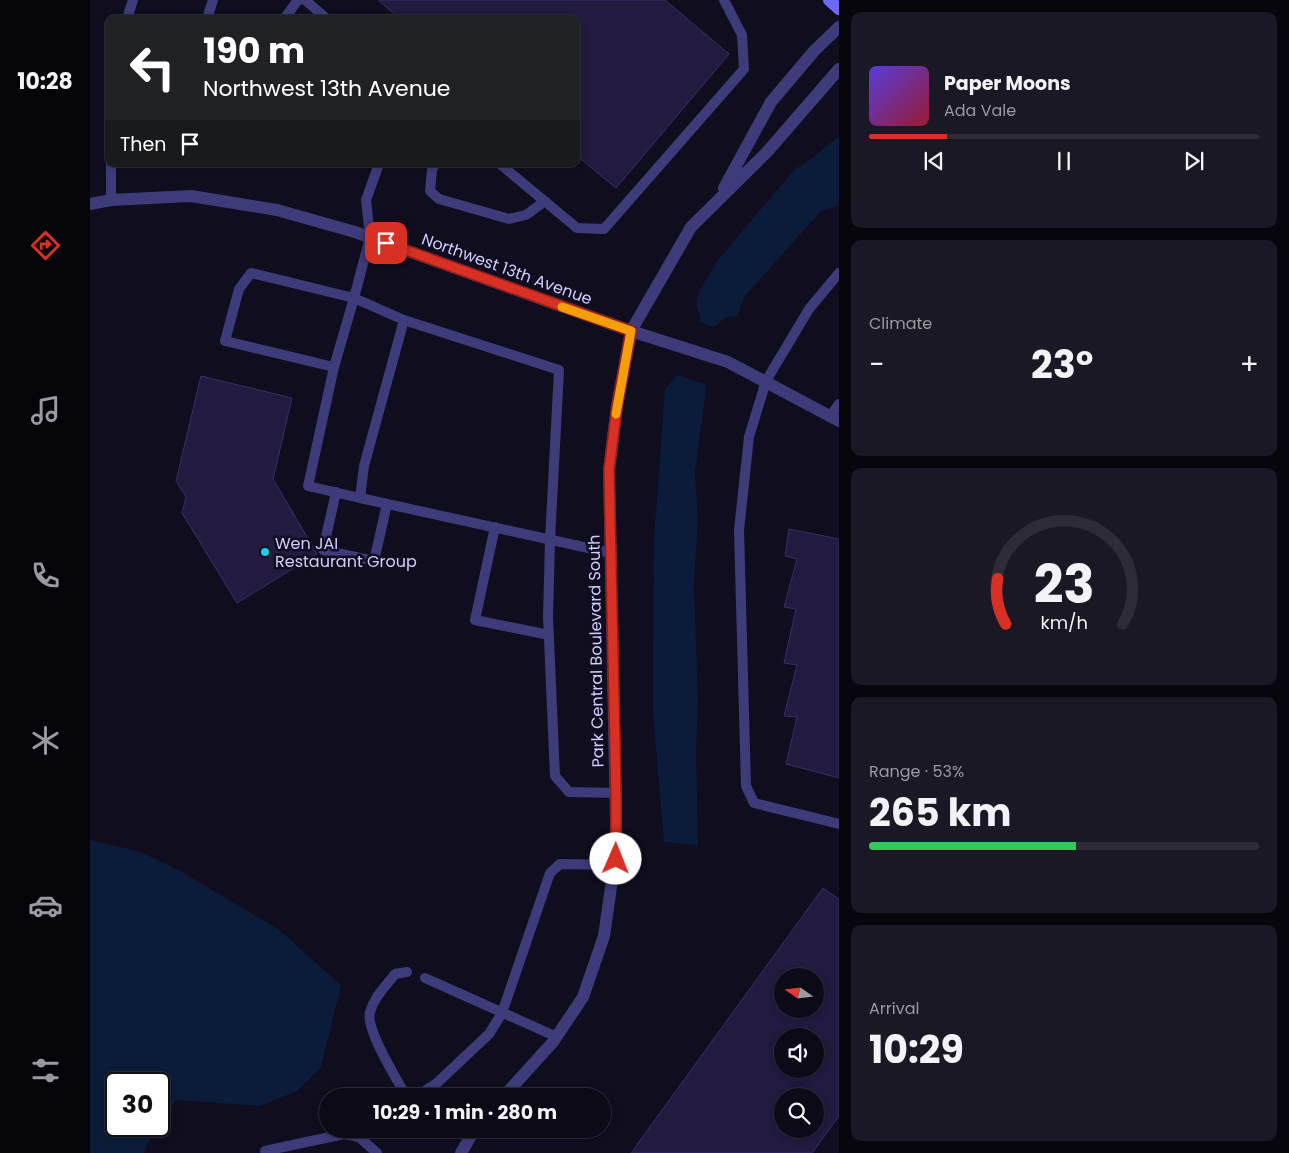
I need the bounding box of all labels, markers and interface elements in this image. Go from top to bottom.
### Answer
text: 190 m [203,26,305,75]
icon: left [120,35,185,100]
text: 10:28 [17,66,73,97]
text: Paper Moons [944,70,1071,97]
text: Northwest 13th Avenue [203,73,450,104]
text: Ada Vale [944,99,1016,122]
icon: arrive [176,130,204,158]
text: Then [120,131,166,158]
icon: previous [920,147,948,175]
icon: pause [1050,147,1078,175]
icon: next [1180,147,1208,175]
pin [365,222,407,264]
street label: Northwest 13th Avenue [419,227,596,311]
icon: directions [28,228,63,263]
icon: arrive [372,229,400,257]
text: Climate [869,312,932,335]
text: 23° [1031,338,1093,391]
text: − [869,345,884,384]
text: + [1240,345,1259,384]
icon: music [28,393,63,428]
place label: Wen JAI Restaurant Group [275,532,417,573]
street label: Park Central Boulevard South [582,534,610,768]
marker: Wen JAI Restaurant Group [259,546,271,558]
text: 23 [1033,548,1095,621]
icon: phone [28,558,63,593]
text: km/h [1040,610,1088,635]
icon: climate [28,723,63,758]
text: Range · 53% [869,760,964,783]
text: 265 km [869,786,1011,839]
position arrow [589,832,641,884]
icon: car [28,888,63,923]
north arrow [774,968,824,1018]
map controls [774,968,824,1138]
text: Arrival [869,997,919,1020]
text: 10:29 [869,1023,964,1076]
button: sound [774,1028,824,1078]
icon: filters [28,1053,63,1088]
speed limit sign: 30 [105,1072,170,1137]
button: search [774,1088,824,1138]
text: 10:29 · 1 min · 280 m [373,1099,557,1126]

